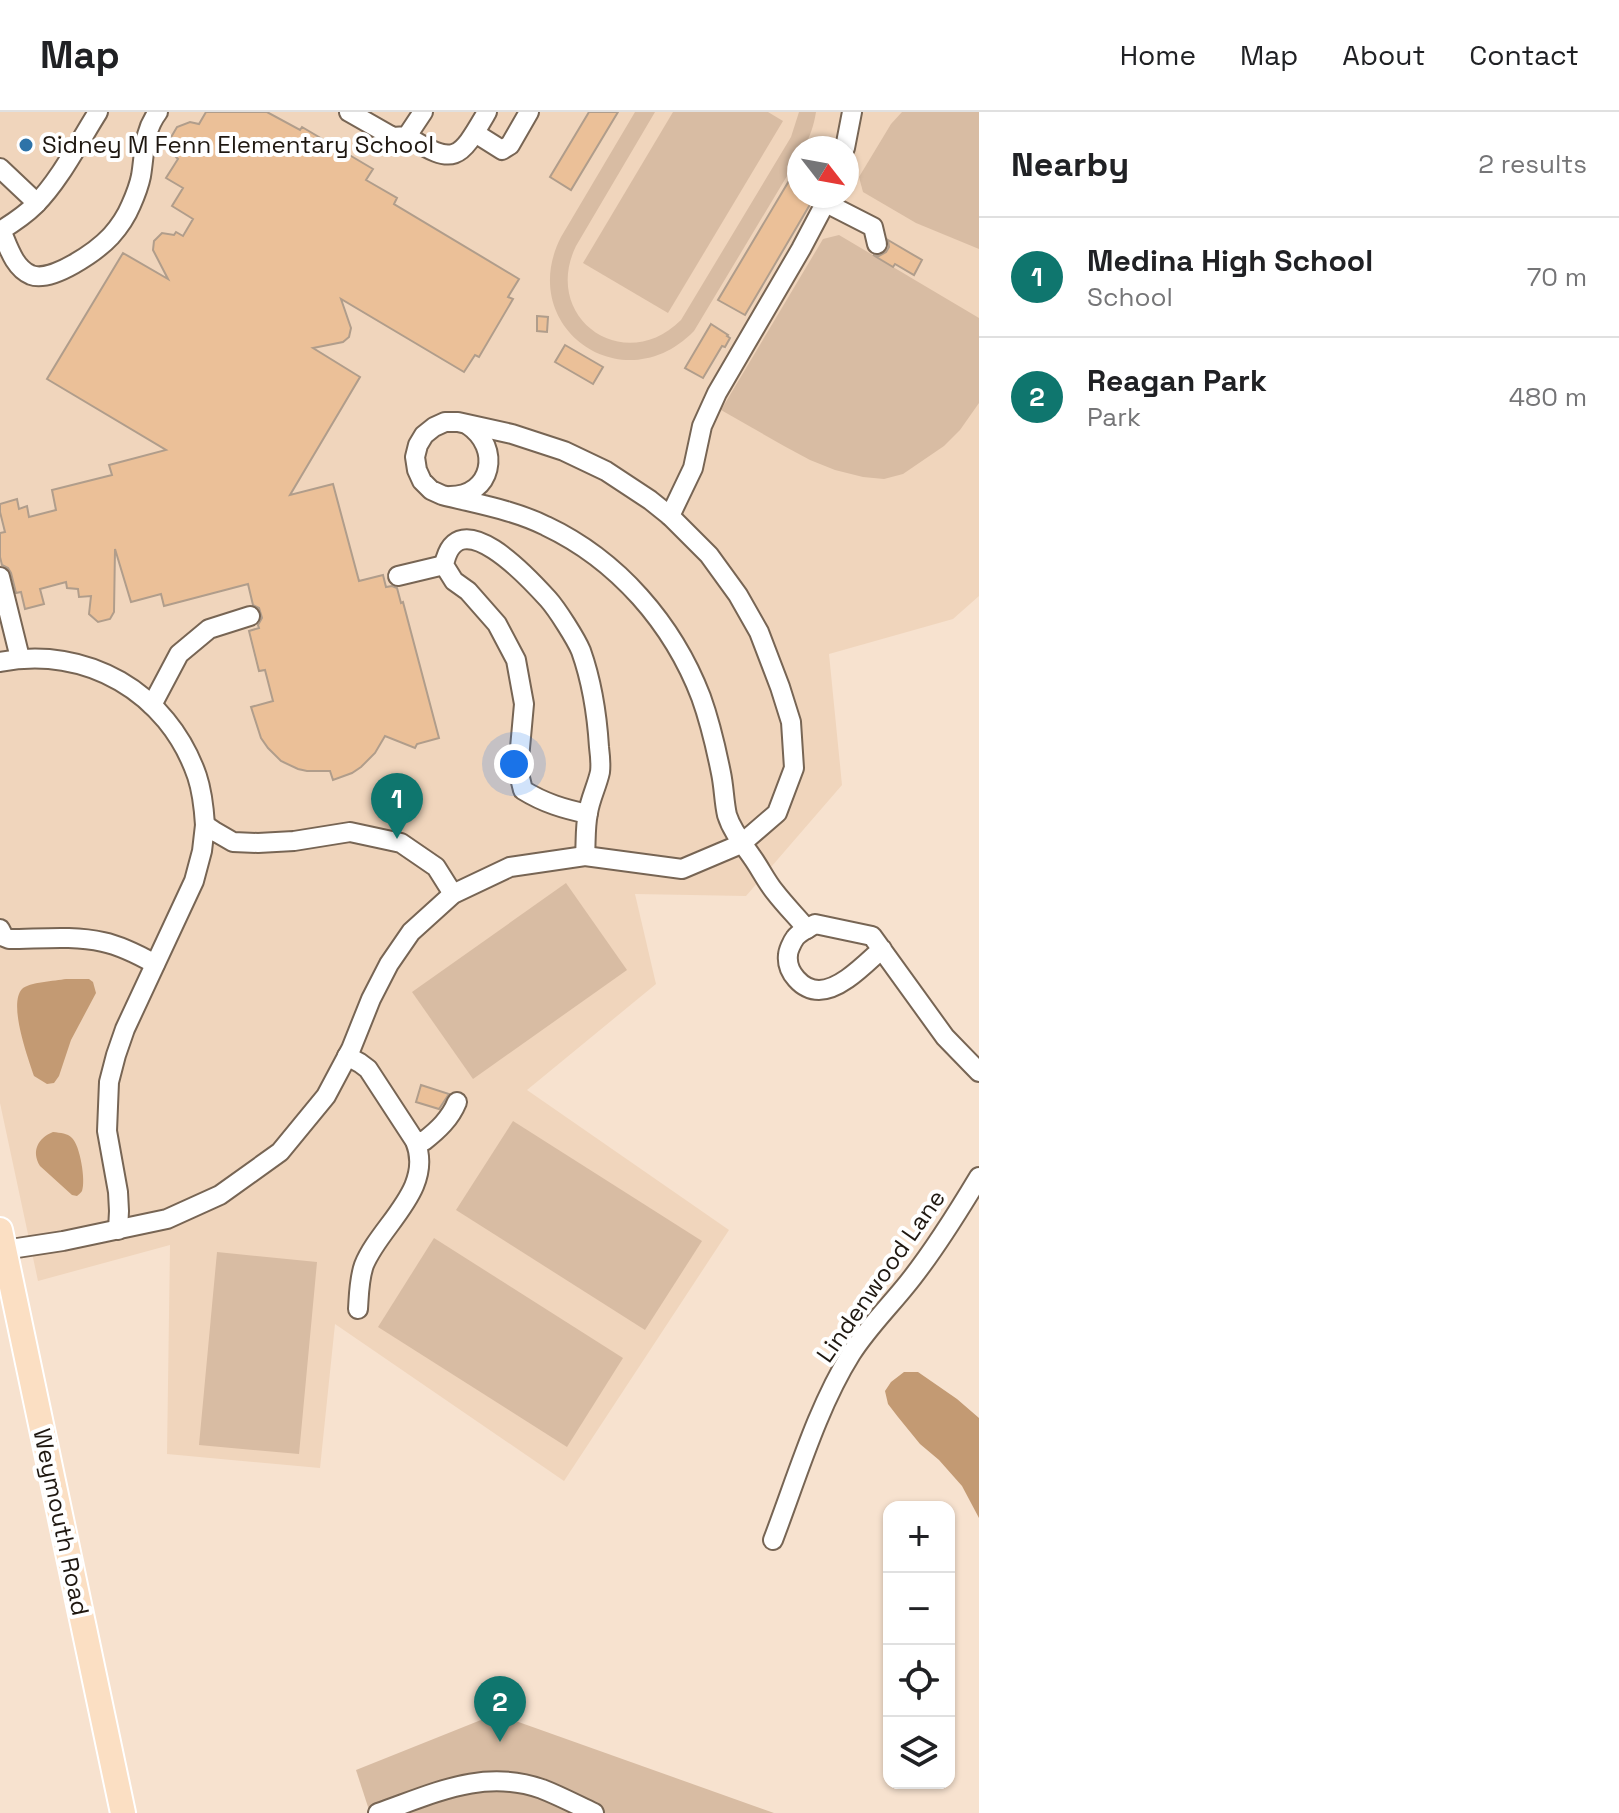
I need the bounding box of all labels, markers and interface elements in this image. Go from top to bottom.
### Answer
text: Map [40,31,120,79]
text: Home [1120,37,1196,73]
text: Map [1240,37,1298,73]
text: About [1342,37,1425,73]
text: Contact [1469,37,1579,73]
place label: Sidney M Fenn Elementary School [42,129,434,160]
marker: Sidney M Fenn Elementary School [17,136,35,154]
north arrow [787,136,859,208]
text: Nearby [1011,143,1129,186]
text: 2 results [1478,147,1587,181]
text: Medina High School [1087,241,1373,280]
text: 1 [1031,260,1043,294]
text: 70 m [1527,260,1587,294]
text: School [1087,280,1173,314]
text: Reagan Park [1087,361,1267,400]
text: 2 [1029,380,1045,414]
text: 480 m [1509,380,1587,414]
text: Park [1087,400,1141,434]
your location [494,744,534,784]
pin: 1 [371,773,423,839]
street label: Lindenwood Lane [809,1183,952,1368]
street label: Weymouth Road [27,1425,96,1618]
map controls [883,1501,955,1789]
button: + [883,1501,955,1573]
button: − [883,1573,955,1645]
button: locate [883,1645,955,1717]
pin: 2 [474,1676,526,1742]
button: layers [883,1717,955,1789]

